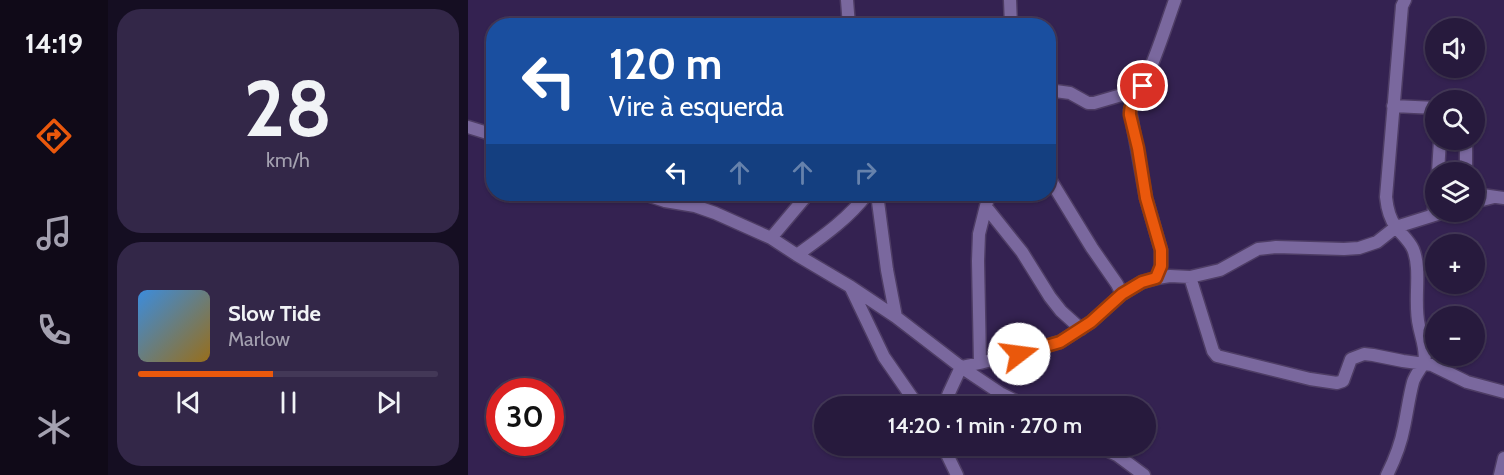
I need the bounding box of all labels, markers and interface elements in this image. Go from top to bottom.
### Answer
map controls [1425,18,1485,366]
button: sound [1425,18,1485,78]
text: 14:19 [25,27,83,60]
text: 120 m [609,38,722,90]
icon: left [510,42,588,120]
pin [1117,60,1168,111]
text: 28 [244,61,332,156]
icon: arrive [1126,69,1159,102]
text: Vire à esquerda [609,90,784,123]
button: search [1425,90,1485,150]
icon: directions [33,115,75,157]
text: km/h [266,148,310,172]
icon: left [660,156,693,189]
icon: ahead [723,156,756,189]
icon: ahead [786,156,819,189]
icon: right [849,156,882,189]
button: layers [1425,162,1485,222]
icon: music [33,212,75,254]
button: + [1425,234,1485,294]
text: Slow Tide [228,300,321,327]
button: − [1425,306,1485,366]
icon: phone [33,309,75,351]
position arrow [987,322,1051,386]
text: Marlow [228,327,290,351]
speed limit sign: 30 [486,378,564,456]
icon: previous [172,386,205,419]
icon: pause [272,386,305,419]
icon: next [372,386,405,419]
icon: climate [33,406,75,448]
text: 14:20 · 1 min · 270 m [888,412,1082,439]

